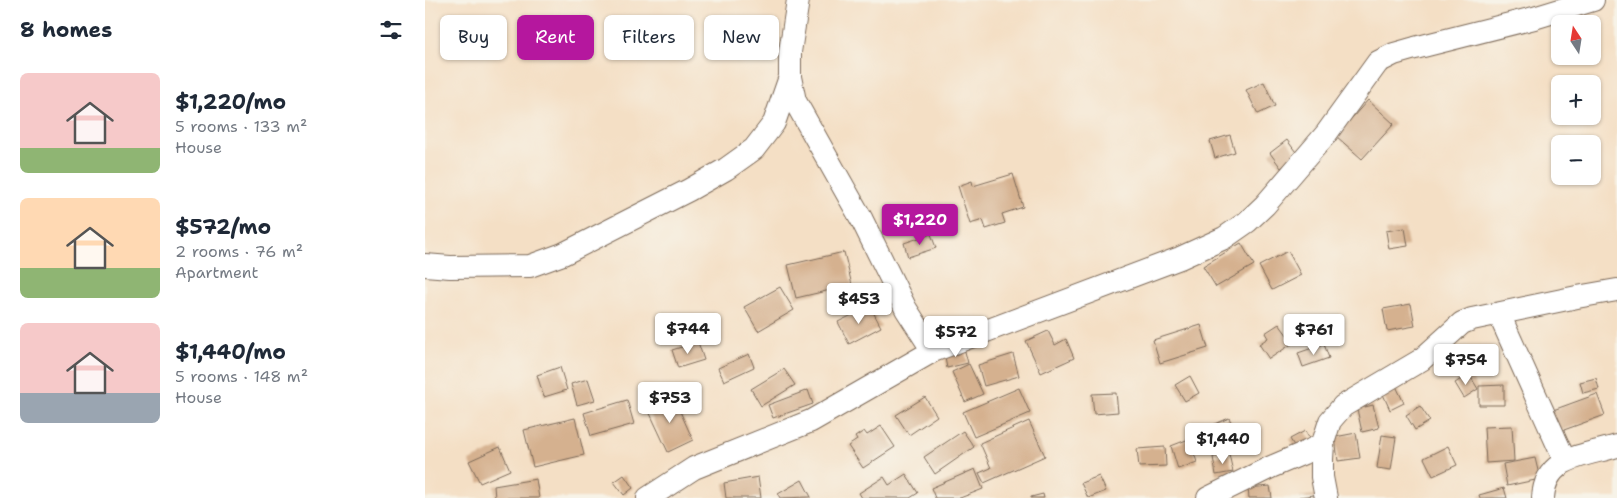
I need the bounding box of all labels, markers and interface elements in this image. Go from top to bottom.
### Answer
chip: Buy [440,15,507,60]
chip: Rent [517,15,594,60]
chip: Filters [604,15,694,60]
chip: New [704,15,779,60]
north arrow [1551,15,1601,65]
map controls [1551,15,1601,185]
text: 8 homes [20,16,112,44]
icon: filters [377,16,405,44]
button: + [1551,75,1601,125]
text: $1,220/mo [175,88,286,116]
icon: home [60,93,120,153]
text: 5 rooms · 133 m² [175,116,307,137]
button: − [1551,135,1601,185]
text: House [175,137,222,158]
pin: $1,220 [879,204,961,246]
text: $1,220 [893,209,947,230]
text: $572/mo [175,213,271,241]
icon: home [60,218,120,278]
text: 2 rooms · 76 m² [175,241,303,262]
text: Apartment [175,262,258,283]
pin: $453 [829,282,889,325]
text: $453 [838,288,880,309]
pin: $744 [658,312,718,355]
pin: $761 [1284,314,1344,356]
pin: $572 [926,316,986,358]
text: $744 [666,318,710,339]
text: $761 [1295,319,1333,340]
text: $572 [935,321,977,342]
text: $1,440/mo [175,338,286,366]
icon: home [60,343,120,403]
pin: $754 [1436,344,1496,386]
text: $754 [1445,349,1487,370]
text: 5 rooms · 148 m² [175,366,308,387]
pin: $753 [640,382,700,424]
text: House [175,387,222,408]
text: $753 [649,387,691,408]
pin: $1,440 [1182,422,1264,465]
text: $1,440 [1196,428,1250,449]

